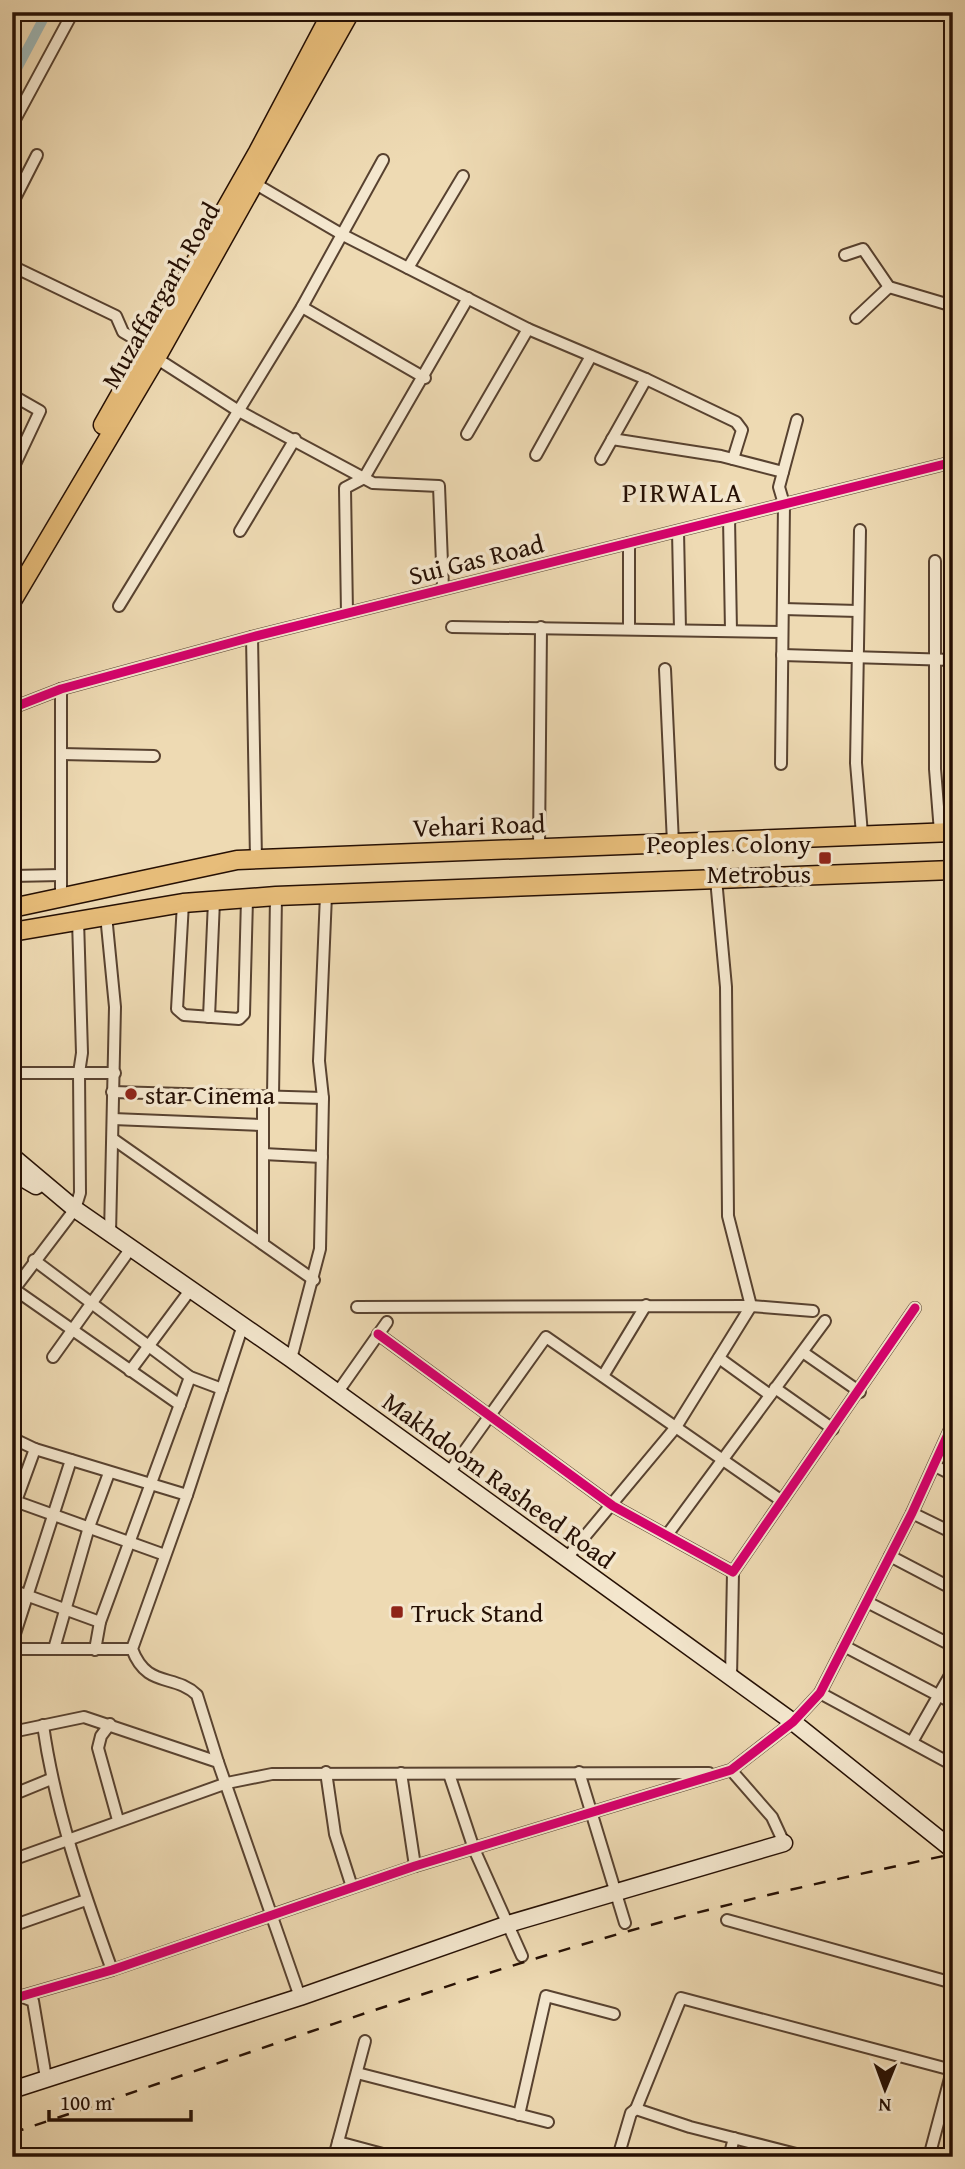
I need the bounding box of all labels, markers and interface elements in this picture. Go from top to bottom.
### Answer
street label: Muzaffargarh Road [91,194,229,395]
district label: PIRWALA [622,471,744,512]
street label: Sui Gas Road [404,523,548,595]
street label: Vehari Road [412,803,546,847]
place label: Peoples Colony Metrobus [646,824,811,893]
marker: Peoples Colony Metrobus [817,850,833,866]
place label: star Cinema [145,1075,276,1114]
marker: star Cinema [123,1086,139,1102]
street label: Makhdoom Rasheed Road [375,1382,624,1578]
place label: Truck Stand [411,1593,543,1632]
marker: Truck Stand [389,1604,405,1620]
north arrow [850,2054,920,2124]
scale bar [49,2078,191,2122]
text: 100 m [60,2087,112,2118]
text: N [878,2092,891,2120]

